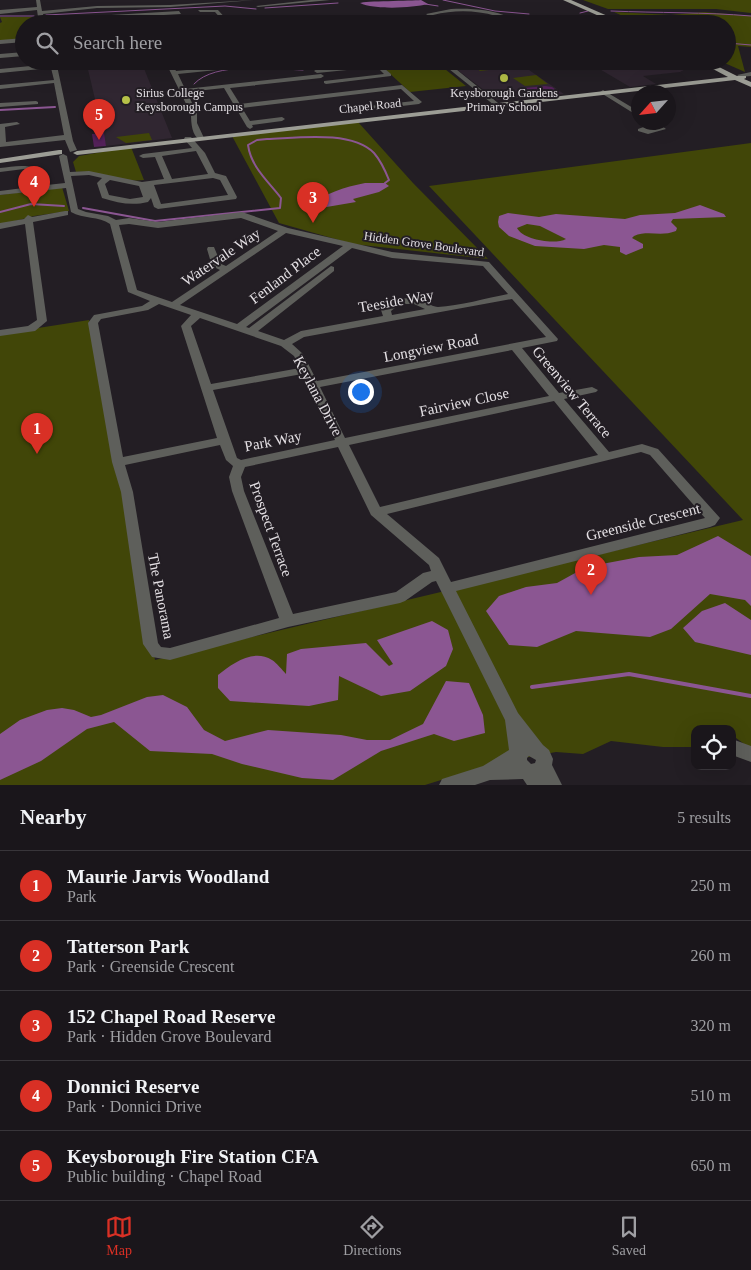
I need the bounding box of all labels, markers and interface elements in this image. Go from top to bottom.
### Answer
search box [15,15,736,70]
icon: search [33,29,61,57]
text: Search here [73,32,162,53]
marker: Keysborough Gardens Primary School [498,72,510,84]
north arrow [631,85,676,130]
place label: Sirius College Keysborough Campus [136,86,243,114]
place label: Keysborough Gardens Primary School [450,86,558,114]
marker: Sirius College Keysborough Campus [120,94,132,106]
street label: Chapel Road [338,96,402,116]
pin: 5 [83,99,115,140]
pin: 4 [18,166,50,207]
pin: 3 [297,182,329,223]
street label: Watervale Way [179,225,264,289]
street label: Hidden Grove Boulevard [363,229,485,259]
street label: Fenland Place [246,243,324,307]
street label: Teeside Way [357,286,435,315]
street label: Longview Road [382,331,480,365]
street label: Greenview Terrace [529,343,615,441]
street label: Keylana Drive [290,353,346,439]
your location [348,379,374,405]
street label: Fairview Close [418,385,511,419]
pin: 1 [21,413,53,454]
street label: Park Way [243,428,304,454]
street label: Prospect Terrace [246,479,296,579]
street label: Greenside Crescent [584,500,703,544]
street label: The Panorama [145,552,177,641]
pin: 2 [575,554,607,595]
map controls [691,725,736,770]
button: locate [691,725,736,770]
text: Nearby [20,805,87,829]
text: 5 results [677,809,731,826]
text: Maurie Jarvis Woodland [67,866,269,887]
text: 1 [32,877,40,894]
text: 250 m [691,877,731,894]
text: Park [67,888,96,905]
text: Tatterson Park [67,936,189,957]
text: 2 [32,947,40,964]
text: 260 m [691,947,731,964]
text: Park · Greenside Crescent [67,958,235,975]
text: 152 Chapel Road Reserve [67,1006,275,1027]
text: 3 [32,1017,40,1034]
text: 320 m [691,1017,731,1034]
text: Park · Hidden Grove Boulevard [67,1028,271,1045]
text: Donnici Reserve [67,1076,199,1097]
text: 4 [32,1087,40,1104]
text: 510 m [691,1087,731,1104]
text: Park · Donnici Drive [67,1098,202,1115]
text: Keysborough Fire Station CFA [67,1146,319,1167]
text: 5 [32,1157,40,1174]
text: 650 m [691,1157,731,1174]
text: Public building · Chapel Road [67,1168,262,1185]
tab: Map [105,1213,133,1259]
tab: Directions [343,1213,402,1259]
tab: Saved [612,1213,646,1259]

